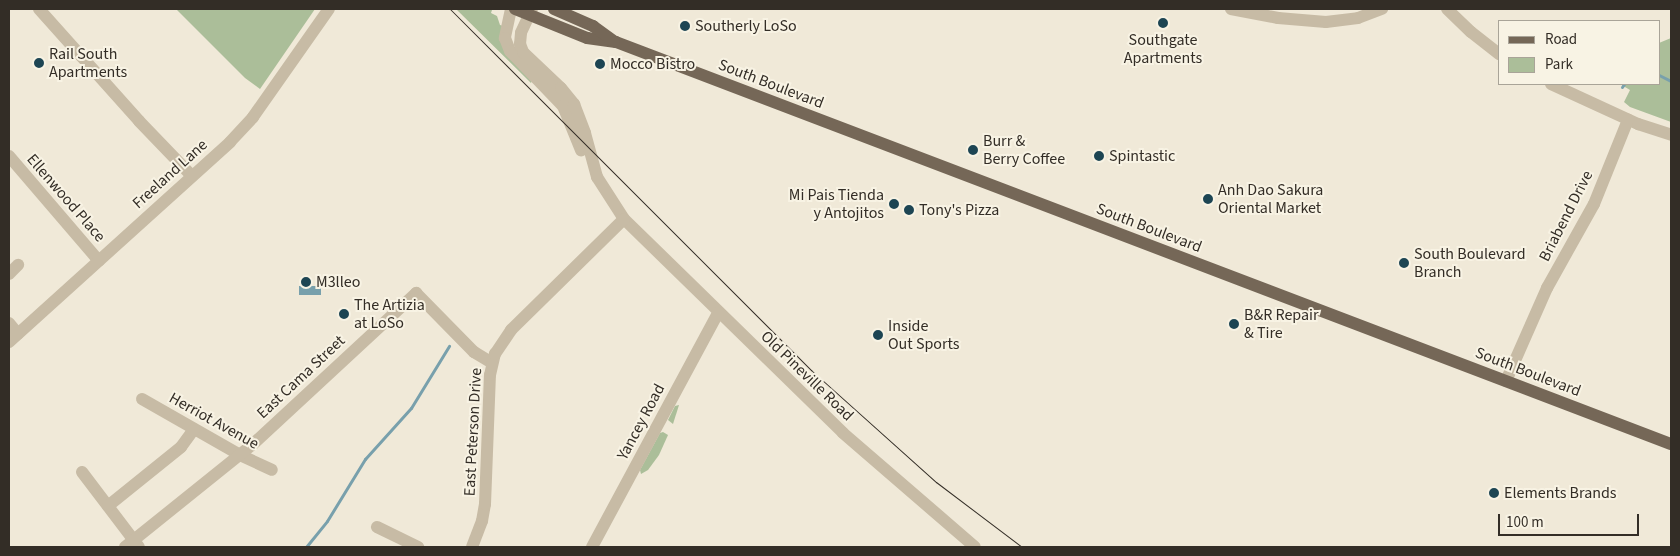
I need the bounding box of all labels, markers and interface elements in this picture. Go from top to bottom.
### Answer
place label: Southerly LoSo [695,16,797,36]
marker: Southgate Apartments [1157,17,1169,29]
marker: Southerly LoSo [679,20,691,32]
legend [1498,20,1660,85]
text: Road [1545,29,1577,50]
place label: Southgate Apartments [1124,30,1202,68]
place label: Rail South Apartments [49,44,127,82]
place label: Mocco Bistro [610,54,695,74]
text: Park [1545,54,1573,75]
street label: South Boulevard [715,55,827,113]
marker: Rail South Apartments [33,57,45,69]
marker: Mocco Bistro [594,58,606,70]
place label: Burr & Berry Coffee [983,131,1065,169]
street label: Freeland Lane [129,135,211,213]
marker: Burr & Berry Coffee [967,144,979,156]
place label: Spintastic [1109,146,1175,166]
street label: Ellenwood Place [23,150,109,246]
marker: Spintastic [1093,150,1105,162]
street label: Briabend Drive [1535,167,1597,265]
place label: Anh Dao Sakura Oriental Market [1218,180,1323,218]
place label: Mi Pais Tienda y Antojitos [789,185,884,223]
marker: Anh Dao Sakura Oriental Market [1202,193,1214,205]
marker: Mi Pais Tienda y Antojitos [888,198,900,210]
street label: South Boulevard [1093,199,1205,257]
place label: Tony's Pizza [919,200,999,220]
marker: Tony's Pizza [903,204,915,216]
place label: South Boulevard Branch [1414,244,1526,282]
marker: South Boulevard Branch [1398,257,1410,269]
place label: M3lleo [316,272,360,292]
marker: M3lleo [300,276,312,288]
place label: The Artizia at LoSo [354,295,425,333]
place label: B&R Repair & Tire [1244,305,1319,343]
marker: The Artizia at LoSo [338,308,350,320]
place label: Inside Out Sports [888,316,960,354]
marker: B&R Repair & Tire [1228,318,1240,330]
street label: Old Pineville Road [757,327,857,425]
marker: Inside Out Sports [872,329,884,341]
street label: East Cama Street [253,331,349,423]
street label: South Boulevard [1472,343,1584,401]
street label: East Peterson Drive [460,367,486,497]
street label: Yancey Road [613,381,669,463]
street label: Herriot Avenue [166,388,262,454]
place label: Elements Brands [1504,483,1617,503]
marker: Elements Brands [1488,487,1500,499]
scale bar [1500,504,1641,536]
text: 100 m [1506,512,1544,533]

